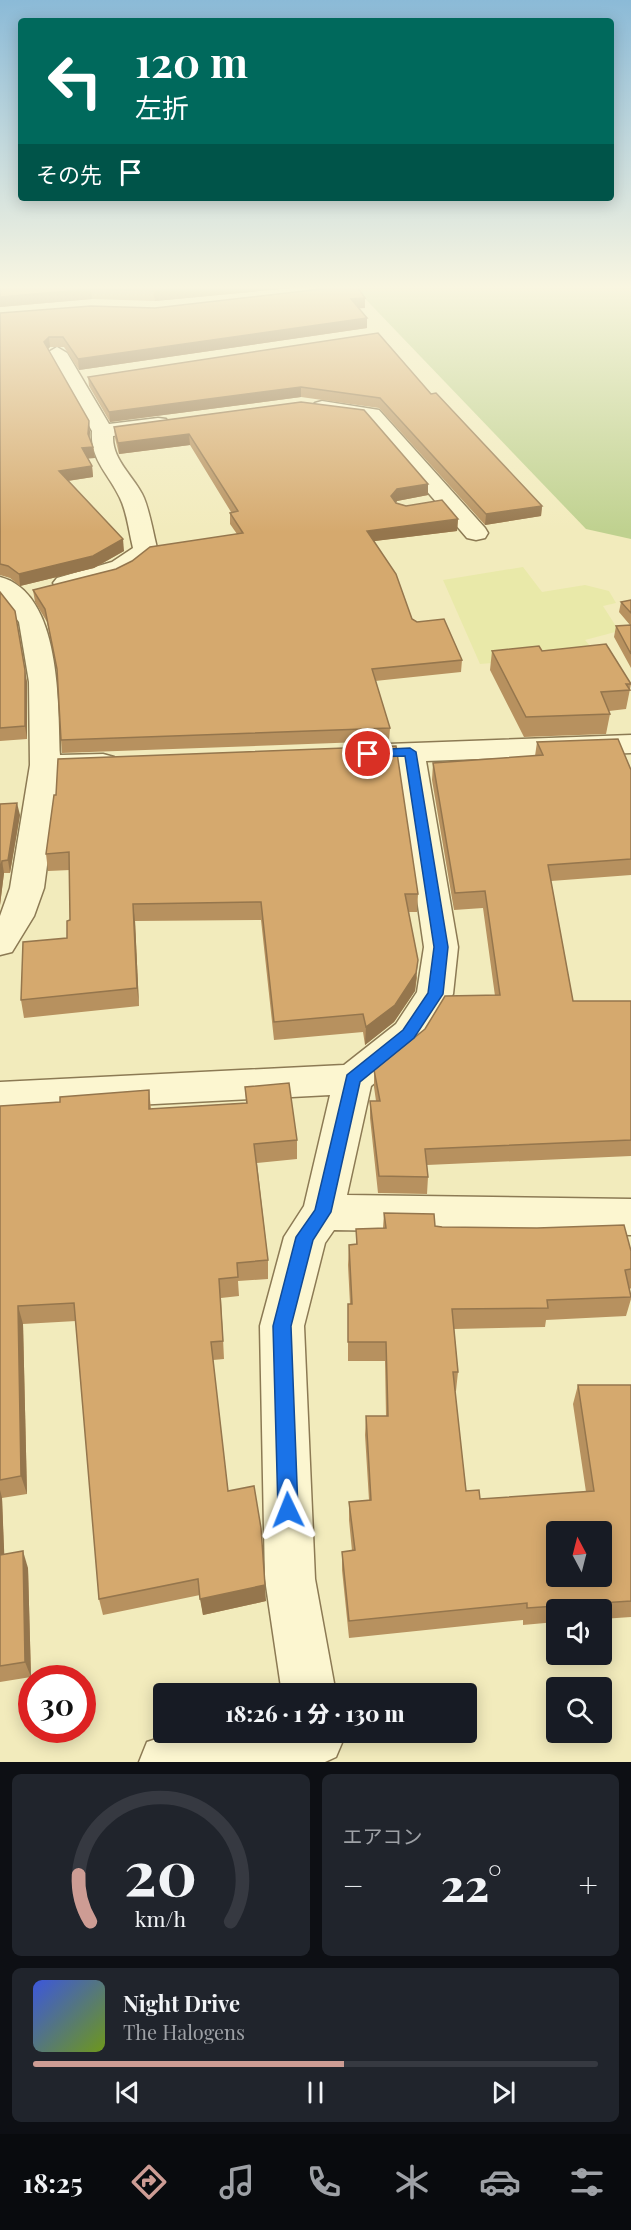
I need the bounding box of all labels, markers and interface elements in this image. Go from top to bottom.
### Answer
text: 120 m [135,33,248,89]
icon: left [36,42,114,120]
text: 左折 [135,89,189,125]
icon: arrive [114,156,147,189]
text: その先 [36,159,102,189]
pin [342,728,393,779]
icon: arrive [351,737,384,770]
position arrow [256,1478,320,1542]
north arrow [546,1521,612,1587]
map controls [546,1521,612,1743]
button: sound [546,1599,612,1665]
speed limit sign: 30 [18,1665,96,1743]
button: search [546,1677,612,1743]
text: 18:26 · 1 分 · 130 m [225,1698,405,1728]
text: エアコン [343,1822,423,1849]
text: 20 [124,1828,197,1912]
text: 22° [441,1853,502,1913]
text: − [343,1862,364,1906]
text: + [579,1862,598,1906]
text: km/h [135,1904,187,1932]
text: Night Drive [123,1988,240,2018]
text: The Halogens [123,2018,245,2045]
icon: previous [111,2076,144,2109]
icon: pause [299,2076,332,2109]
icon: next [487,2076,520,2109]
icon: directions [128,2161,170,2203]
icon: music [216,2161,258,2203]
icon: phone [303,2161,345,2203]
icon: climate [391,2161,433,2203]
icon: car [479,2161,521,2203]
icon: filters [566,2161,608,2203]
text: 18:25 [23,2164,83,2200]

